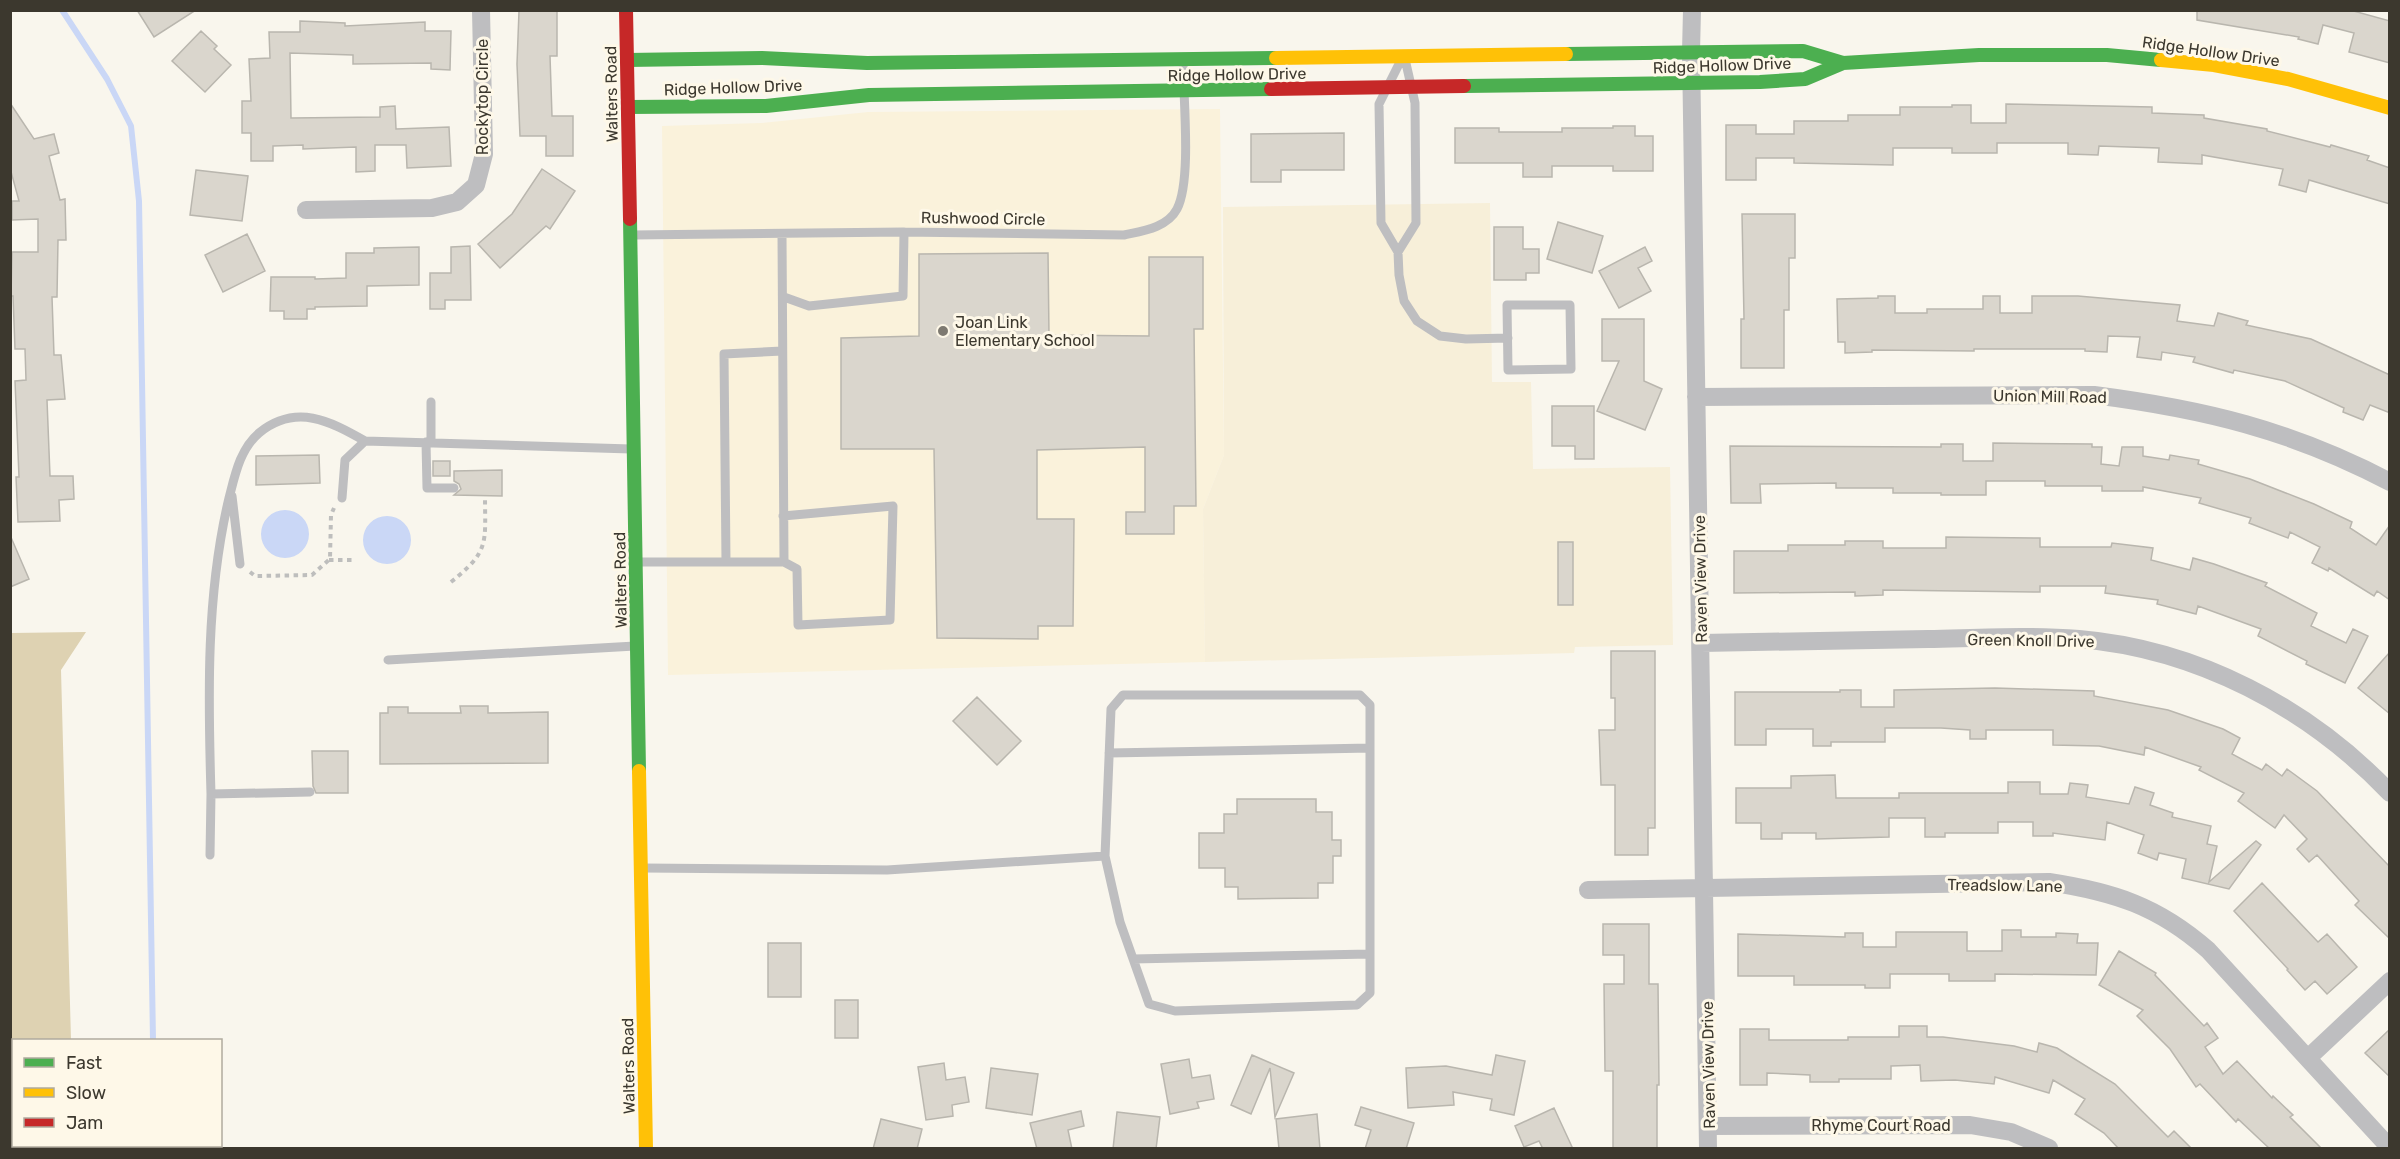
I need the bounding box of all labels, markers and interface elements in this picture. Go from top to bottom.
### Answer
street label: Ridge Hollow Drive [2141,32,2281,71]
street label: Rockytop Circle [473,39,492,155]
street label: Walters Road [601,46,622,142]
street label: Ridge Hollow Drive [1652,54,1792,77]
street label: Ridge Hollow Drive [1168,64,1306,85]
street label: Ridge Hollow Drive [663,76,803,99]
street label: Rushwood Circle [921,208,1045,229]
place label: Joan Link Elementary School [955,313,1095,350]
marker: Joan Link Elementary School [936,324,950,338]
street label: Union Mill Road [1993,386,2107,407]
street label: Raven View Drive [1690,515,1711,643]
street label: Walters Road [610,532,631,628]
street label: Green Knoll Drive [1967,630,2095,651]
street label: Treadslow Lane [1947,875,2063,896]
street label: Raven View Drive [1698,1001,1719,1129]
street label: Walters Road [618,1018,639,1114]
legend [12,1039,222,1147]
text: Fast [66,1052,102,1074]
text: Slow [66,1082,106,1104]
text: Jam [66,1112,103,1134]
street label: Rhyme Court Road [1811,1116,1951,1135]

